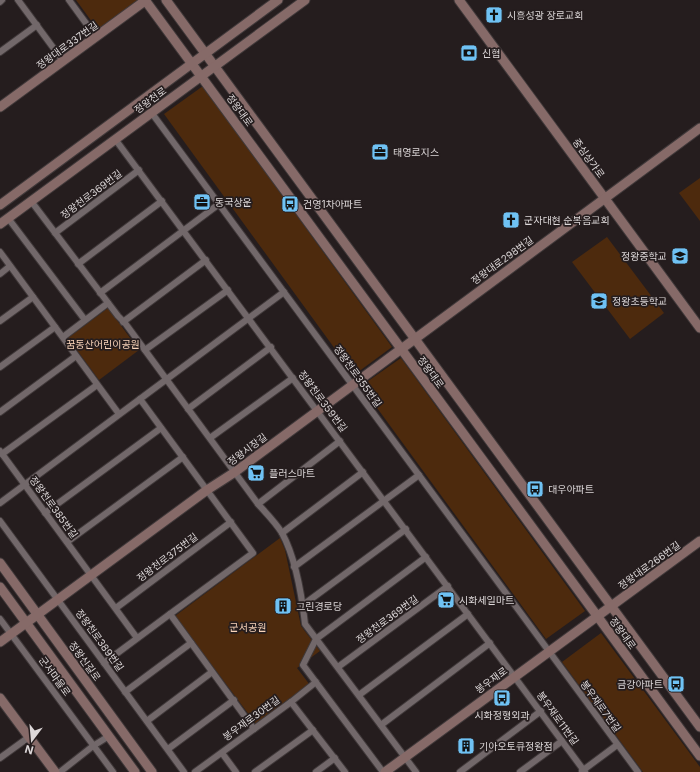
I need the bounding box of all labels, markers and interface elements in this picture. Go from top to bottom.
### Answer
church icon: 시흥성광 장로교회 [484,5,504,25]
place label: 시흥성광 장로교회 [507,9,583,21]
street label: 정왕대로337번길 [34,19,100,71]
bank icon: 신협 [459,43,479,63]
place label: 신협 [482,47,500,59]
street label: 정왕천로 [132,84,168,116]
street label: 정왕대로 [224,92,256,128]
street label: 중심상가로 [571,136,607,180]
office icon: 태영로지스 [370,142,390,162]
place label: 태영로지스 [393,146,439,158]
street label: 정왕천로369번길 [58,167,124,221]
office icon: 동국상운 [192,192,212,212]
bus stop icon: 건영1차아파트 [280,194,300,214]
place label: 동국상운 [215,196,252,208]
place label: 건영1차아파트 [303,198,362,210]
church icon: 군자대현 순복음교회 [501,210,521,230]
place label: 군자대현 순복음교회 [524,214,610,226]
street label: 정왕대로298번길 [469,233,535,287]
school or university icon: 정왕중학교 [670,246,690,266]
place label: 정왕중학교 [621,250,667,262]
school or university icon: 정왕초등학교 [589,291,609,311]
place label: 정왕초등학교 [612,295,667,307]
park label: 꿈동산어린이공원 [66,338,140,350]
street label: 정왕천로355번길 [332,343,384,409]
street label: 정왕대로 [415,354,447,390]
street label: 정왕천로359번길 [296,368,350,434]
street label: 정왕시장길 [225,430,269,468]
supermarket icon: 플러스마트 [246,463,266,483]
place label: 플러스마트 [269,467,315,479]
street label: 정왕천로385번길 [27,474,81,540]
bus stop icon: 대우아파트 [525,479,545,499]
place label: 대우아파트 [548,483,594,495]
street label: 정왕천로375번길 [134,530,200,584]
street label: 정왕대로266번길 [616,538,682,592]
supermarket icon: 시화세일마트 [436,590,456,610]
street label: 정왕천로369번길 [354,592,420,646]
place label: 시화세일마트 [459,594,514,606]
building icon: 그린경로당 [273,596,293,616]
place label: 그린경로당 [296,600,342,612]
street label: 정왕천로389번길 [73,607,127,673]
street label: 정왕대로 [607,615,639,651]
park label: 군서공원 [230,621,266,633]
street label: 정왕신길로 [67,639,103,683]
street label: 군서마을로 [37,654,73,698]
street label: 봉우재로 [473,664,509,696]
bus stop icon: 금강아파트 [666,674,686,694]
street label: 봉우재로7번길 [578,678,624,734]
place label: 금강아파트 [617,678,663,690]
bus stop icon: 시화정형외과 [492,688,512,708]
street label: 봉우재로11번길 [535,689,581,747]
street label: 봉우재로30번길 [220,693,282,743]
place label: 시화정형외과 [474,709,530,721]
north arrow [12,720,52,760]
building icon: 기아오토큐정왕점 [456,736,476,756]
place label: 기아오토큐정왕점 [479,740,553,752]
text: N [23,742,35,757]

